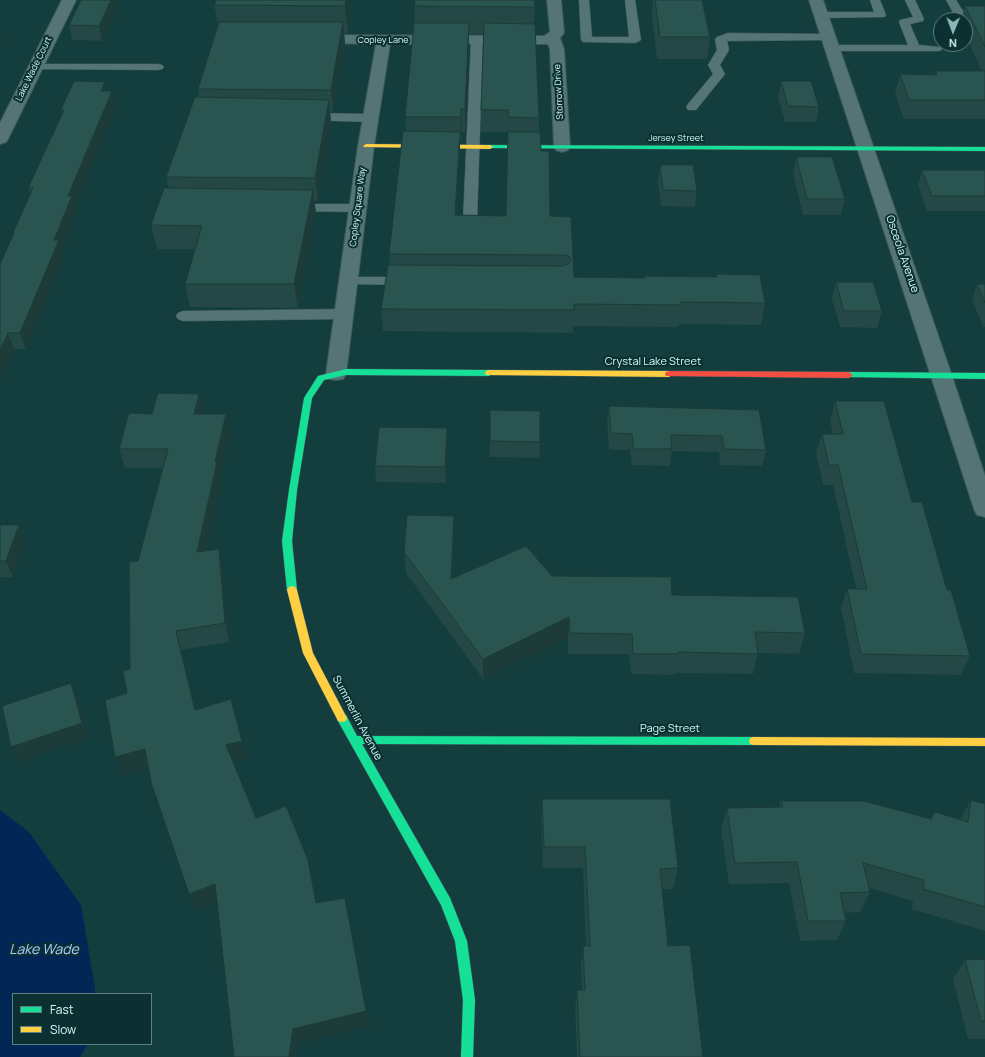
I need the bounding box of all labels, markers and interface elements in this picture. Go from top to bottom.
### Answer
north arrow [933,12,973,52]
street label: Lake Wade Court [14,35,54,103]
street label: Copley Lane [357,35,409,45]
text: N [949,36,957,51]
street label: Storrow Drive [552,64,566,120]
street label: Jersey Street [648,133,704,143]
street label: Copley Square Way [348,167,368,247]
street label: Osceola Avenue [883,213,921,295]
street label: Crystal Lake Street [605,355,701,369]
street label: Summerlin Avenue [329,673,385,763]
street label: Page Street [640,722,700,736]
water label: Lake Wade [9,942,79,958]
legend [12,993,152,1045]
text: Fast [50,1001,74,1018]
text: Slow [50,1021,76,1038]

